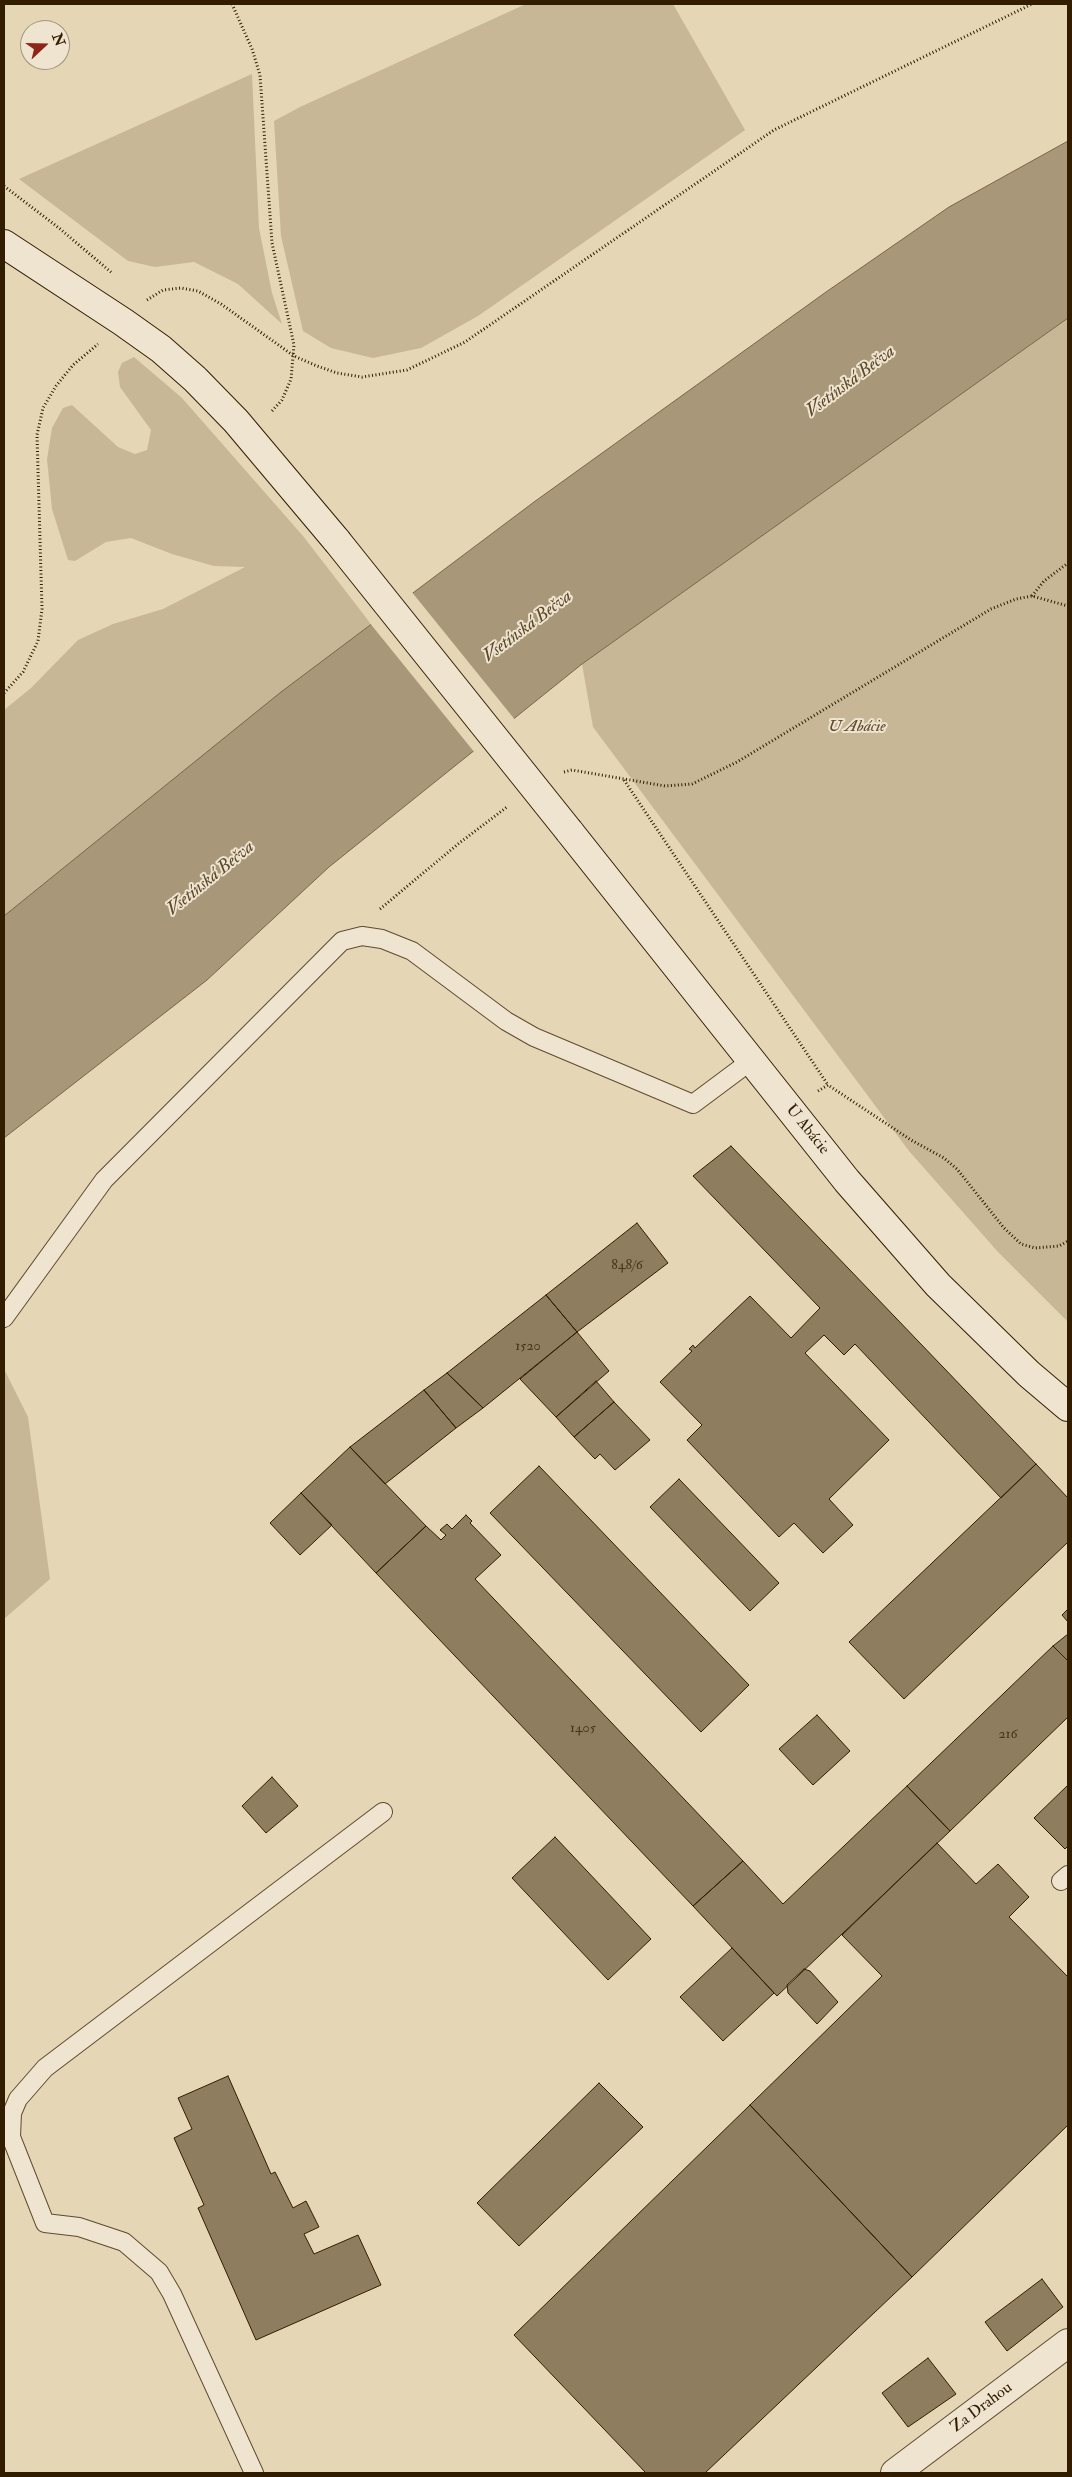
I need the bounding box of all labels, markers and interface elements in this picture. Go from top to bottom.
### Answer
north arrow [20,20,70,70]
text: N [48,31,69,49]
water label: Vsetínská Bečva [802,341,900,423]
water label: Vsetínská Bečva [479,586,577,668]
park label: U Abácie [828,718,886,738]
water label: Vsetínská Bečva [163,837,259,921]
street label: U Abácie [781,1101,833,1159]
house number: 848/6 [611,1258,643,1274]
house number: 1520 [515,1339,541,1355]
house number: 1405 [570,1721,596,1737]
house number: 216 [998,1727,1018,1743]
street label: Za Drahou [948,2379,1016,2437]

